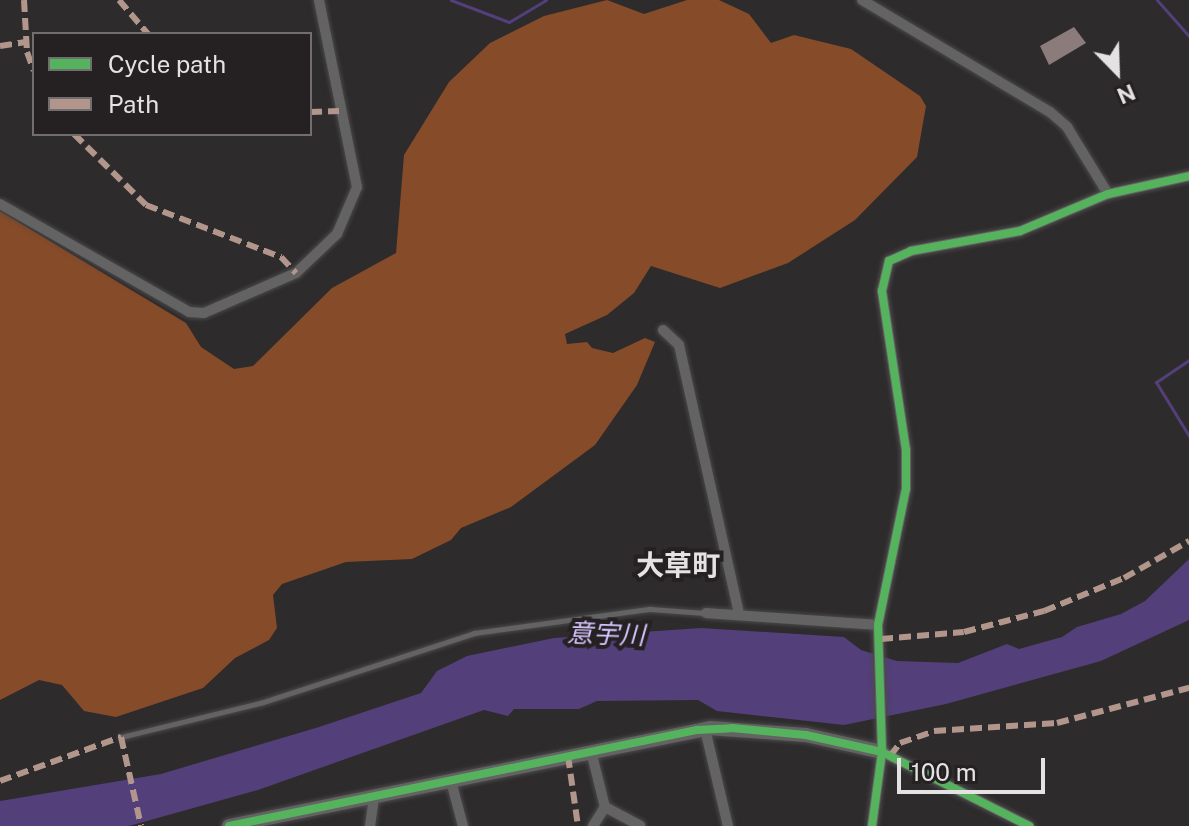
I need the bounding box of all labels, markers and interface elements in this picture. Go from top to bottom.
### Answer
legend [32,32,312,136]
north arrow [1077,32,1157,112]
text: Cycle path [108,50,226,78]
text: N [1113,79,1139,109]
text: Path [108,90,159,118]
district label: 大草町 [636,548,720,582]
water label: 意宇川 [566,617,646,651]
scale bar [901,742,1049,792]
text: 100 m [911,758,977,786]

